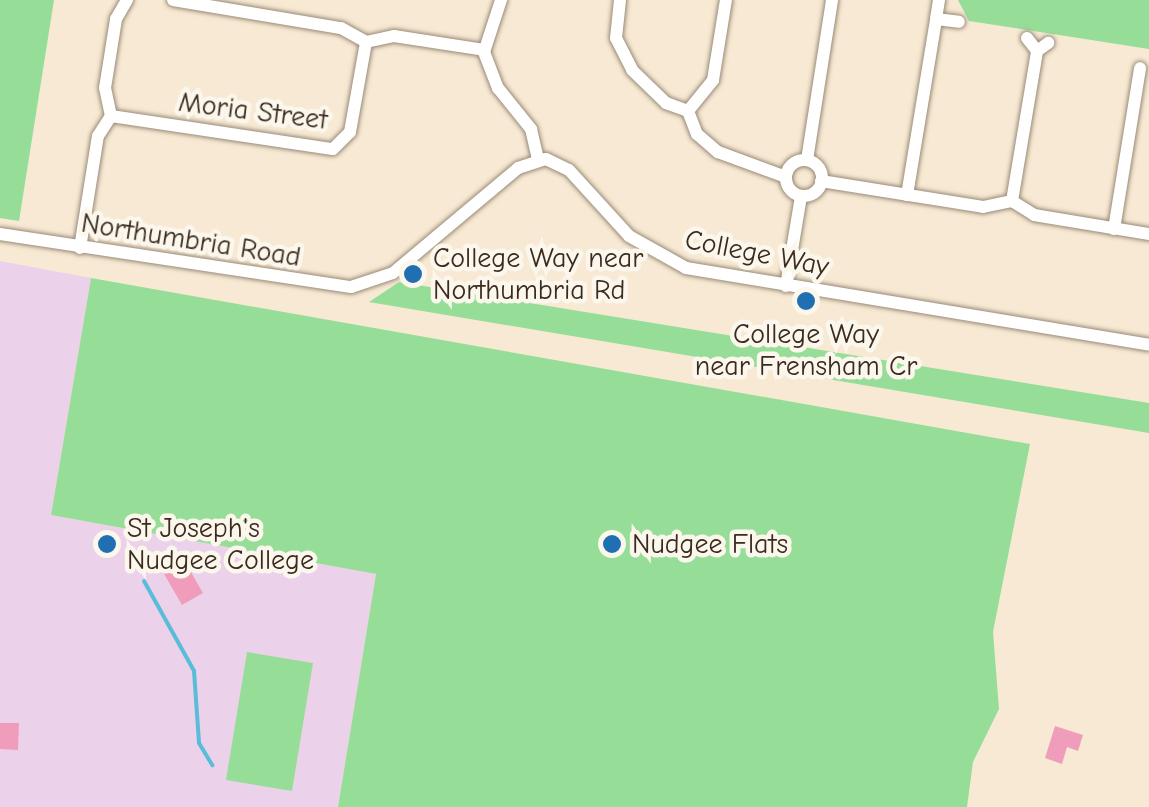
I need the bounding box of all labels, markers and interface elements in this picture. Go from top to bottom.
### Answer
street label: Moria Street [177,85,329,137]
street label: Northumbria Road [79,206,303,274]
street label: College Way [682,223,832,283]
place label: College Way near Northumbria Rd [433,241,643,307]
marker: College Way near Northumbria Rd [402,263,424,285]
marker: College Way near Frensham Cr [795,290,817,312]
place label: College Way near Frensham Cr [695,317,917,383]
place label: St Joseph's Nudgee College [127,511,314,577]
place label: Nudgee Flats [632,527,788,561]
marker: St Joseph's Nudgee College [96,533,118,555]
marker: Nudgee Flats [601,533,623,555]

